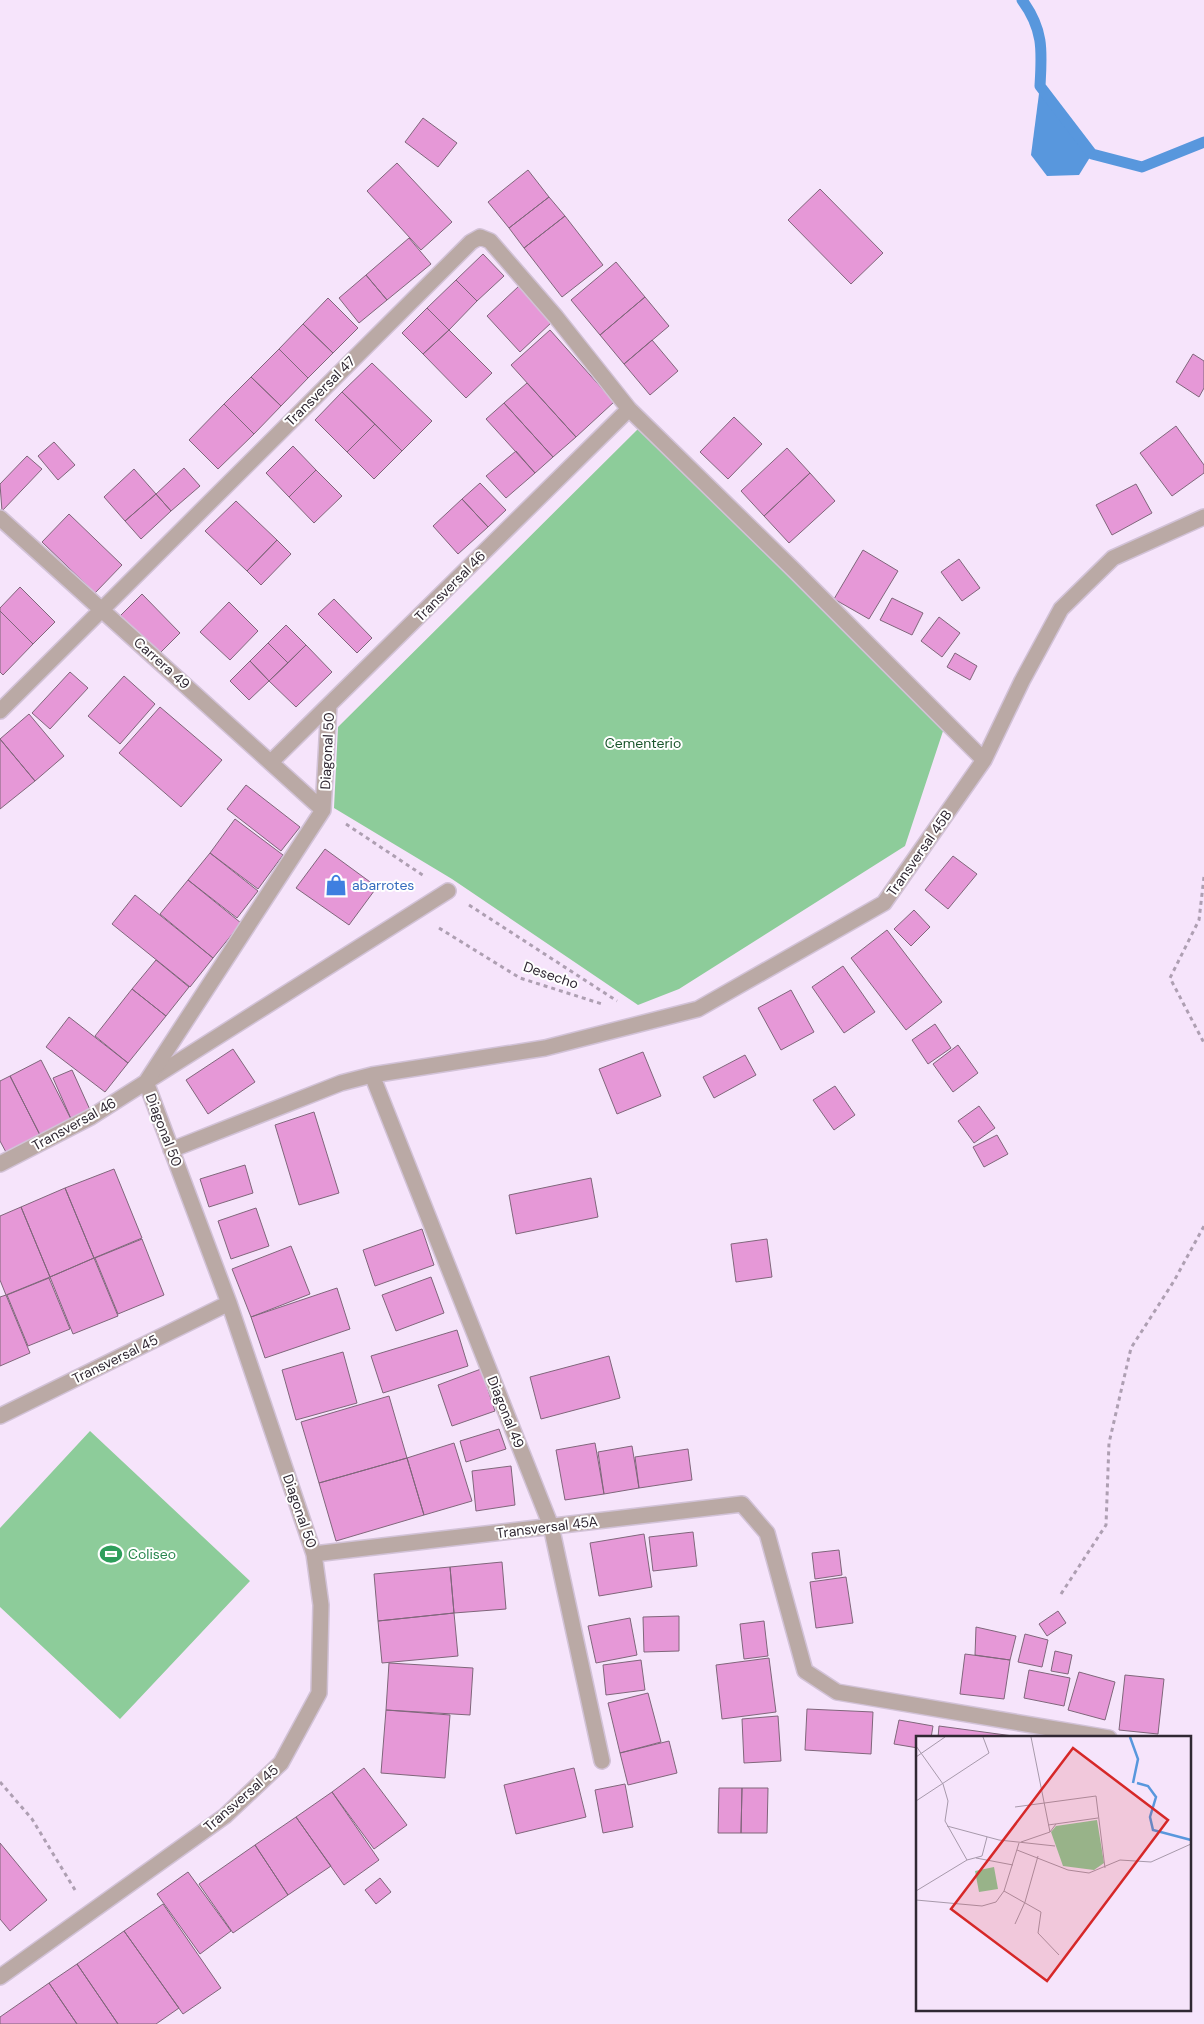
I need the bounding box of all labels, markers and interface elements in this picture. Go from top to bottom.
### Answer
street label: Transversal 47 [281,352,359,430]
street label: Transversal 46 [411,547,489,625]
street label: Carrera 49 [130,633,194,693]
street label: Diagonal 50 [316,712,338,790]
park label: Cementerio [605,734,681,752]
street label: Transversal 45B [882,806,956,900]
shop icon: abarrotes [323,872,349,898]
place label: abarrotes [352,876,414,894]
street label: Desecho [521,957,581,993]
street label: Diagonal 50 [142,1091,186,1169]
street label: Transversal 46 [29,1093,119,1155]
street label: Transversal 45 [69,1330,161,1388]
street label: Diagonal 49 [483,1373,529,1451]
street label: Diagonal 50 [279,1472,321,1550]
street label: Transversal 45A [495,1512,599,1542]
sports icon: Coliseo [98,1541,124,1567]
place label: Coliseo [128,1545,176,1563]
inset map [916,1736,1192,2012]
street label: Transversal 45 [200,1761,282,1835]

